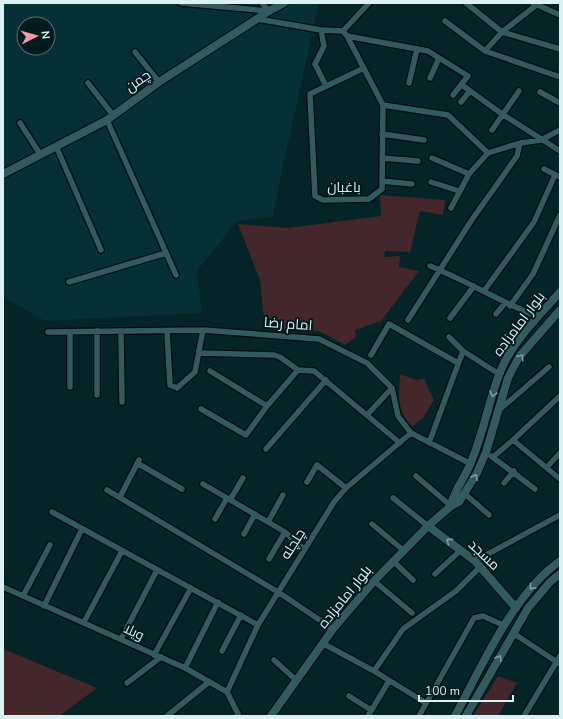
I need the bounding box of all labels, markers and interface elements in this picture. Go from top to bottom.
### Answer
north arrow [16,16,56,56]
text: N [38,30,53,40]
street label: چمن [121,65,155,97]
street label: باغبان [327,178,361,197]
street label: بلوار امامزاده [489,288,549,360]
street label: امام رضا [263,313,313,335]
one-way arrow [516,354,523,361]
one-way arrow [489,390,498,397]
one-way arrow [470,474,477,481]
street label: چلچله [276,525,310,563]
street label: مسجد [464,535,504,575]
one-way arrow [447,539,454,546]
street label: بلوار امامزاده [314,562,376,632]
one-way arrow [529,583,536,590]
street label: ویلا [121,619,147,645]
one-way arrow [494,655,502,662]
scale bar [419,677,513,703]
text: 100 m [425,683,460,699]

